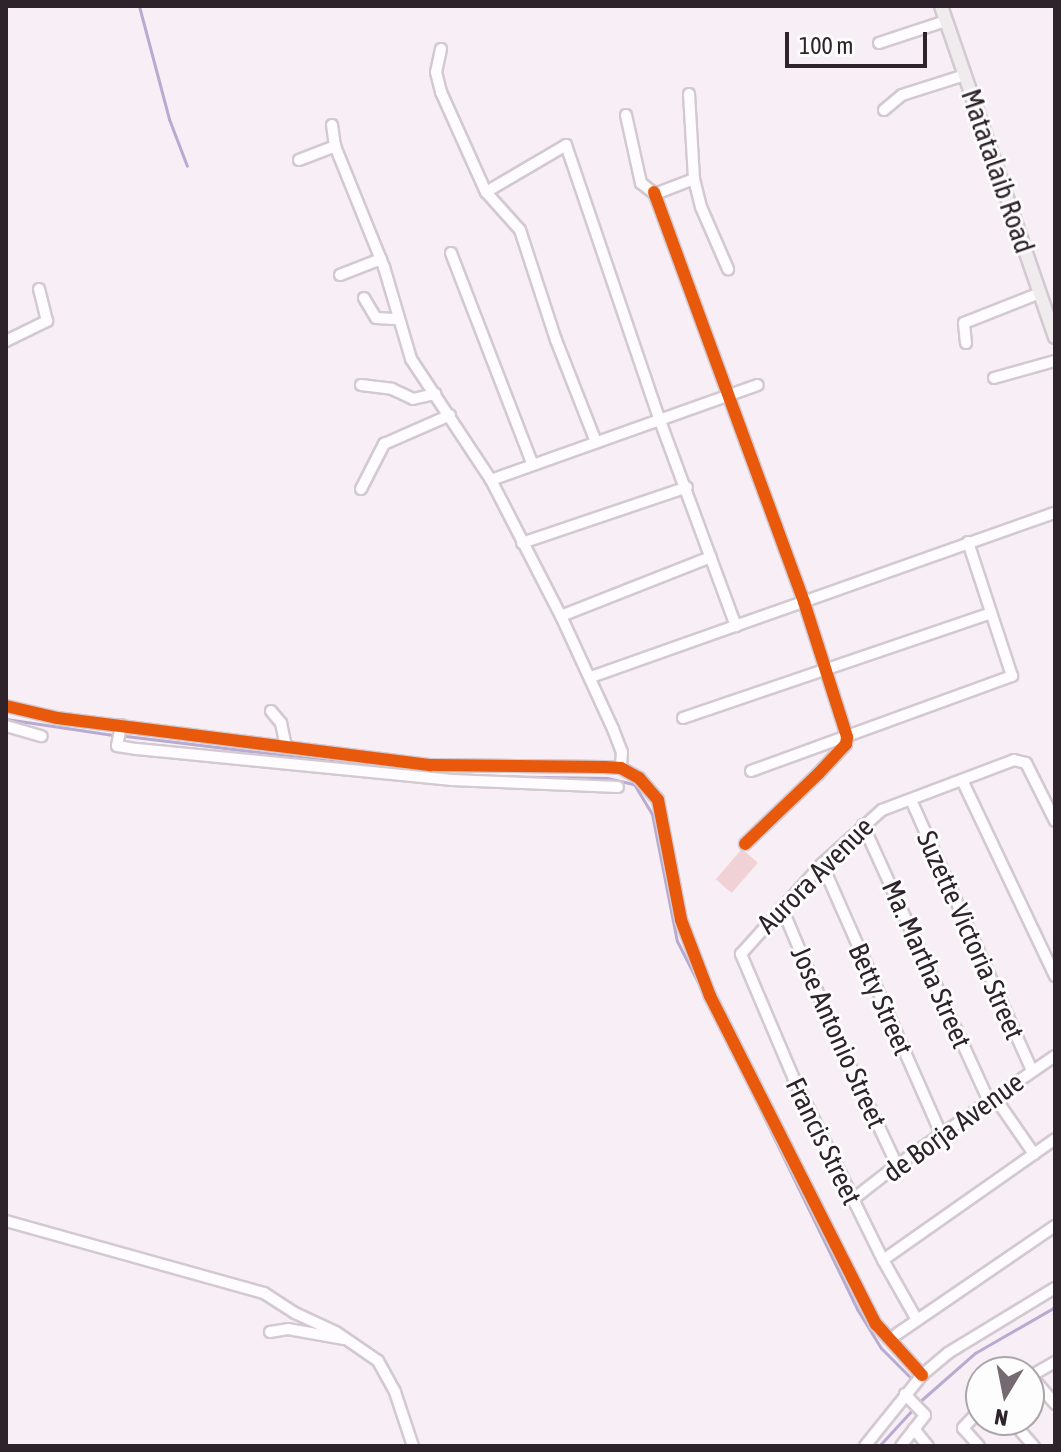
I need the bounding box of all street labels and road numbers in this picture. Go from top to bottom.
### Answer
street label: Matatalaib Road [954,85,1042,257]
street label: Aurora Avenue [750,810,880,940]
street label: Suzette Victoria Street [910,826,1032,1044]
street label: Ma. Martha Street [875,875,979,1053]
street label: Betty Street [841,938,921,1060]
street label: Jose Antonio Street [784,941,894,1133]
street label: de Borja Avenue [876,1065,1030,1189]
street label: Francis Street [779,1072,869,1210]

